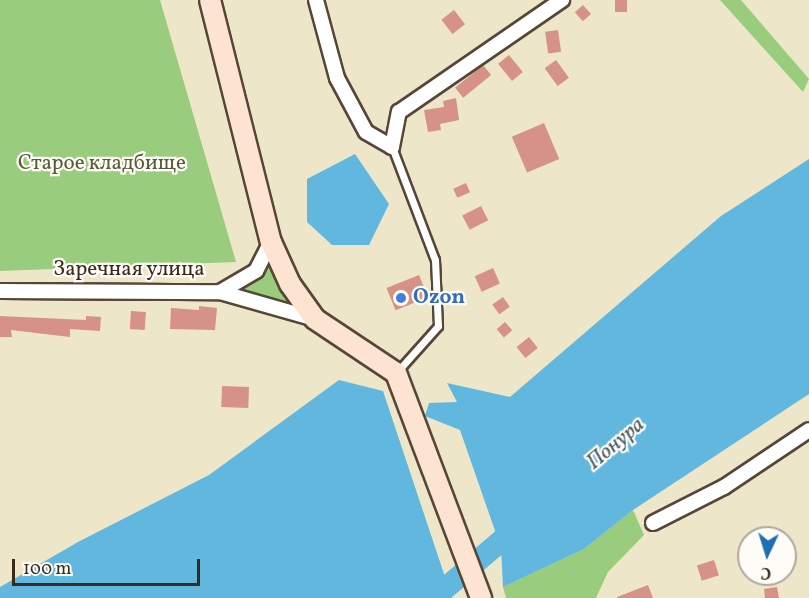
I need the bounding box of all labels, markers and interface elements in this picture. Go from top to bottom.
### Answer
park label: Старое кладбище [18,151,186,177]
street label: Заречная улица [53,257,205,283]
place label: Ozon [413,285,465,311]
marker: Ozon [394,291,408,305]
water label: Понура [582,412,650,476]
north arrow [737,526,797,586]
scale bar [15,547,202,585]
text: 100 m [23,557,72,582]
text: С [760,561,772,583]

